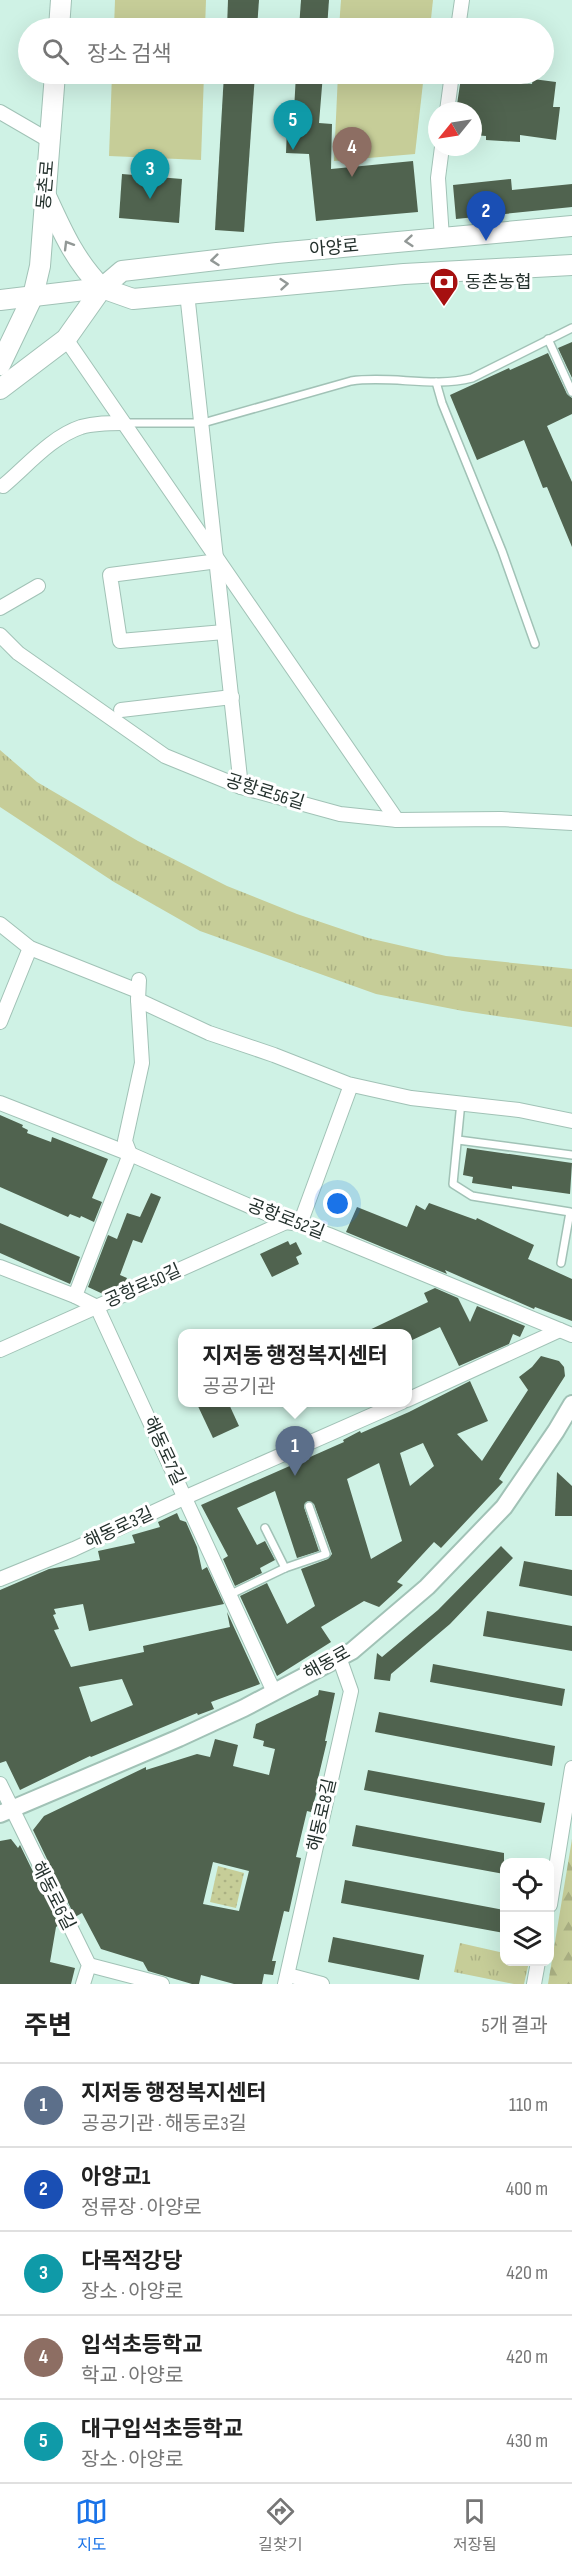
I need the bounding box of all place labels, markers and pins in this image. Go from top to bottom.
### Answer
pin: 5 [274,100,312,150]
pin: 4 [332,128,372,177]
pin: 3 [130,150,170,199]
pin: 2 [466,192,506,241]
bank icon: 동촌농협 [428,266,460,308]
place label: 동촌농협 [465,272,531,293]
pin: 1 [276,1426,314,1476]

